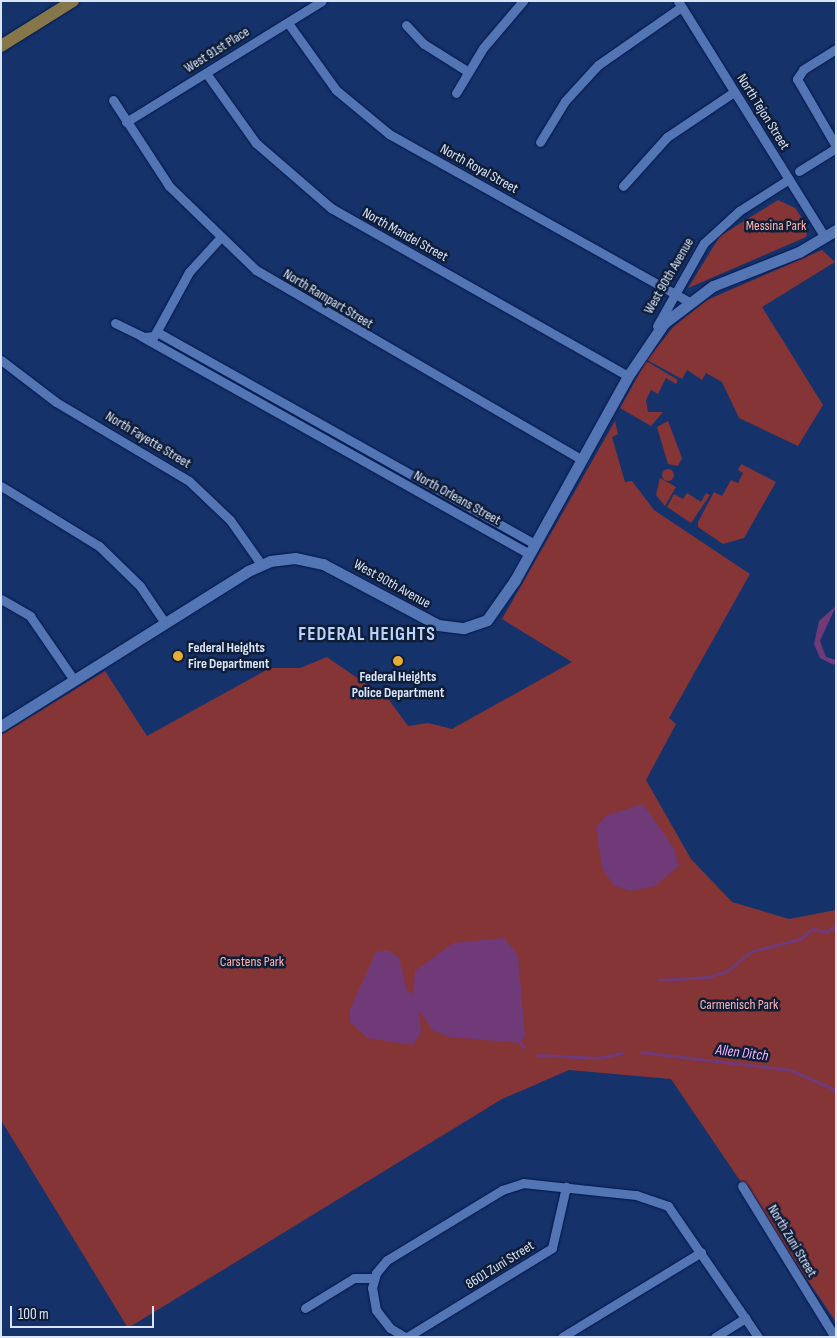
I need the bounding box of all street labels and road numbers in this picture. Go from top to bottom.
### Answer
street label: West 91st Place [181,23,253,77]
street label: North Tejon Street [733,71,793,153]
street label: North Royal Street [437,141,521,197]
street label: North Mandel Street [359,205,451,265]
street label: West 90th Avenue [640,235,698,317]
street label: North Rampart Street [280,266,376,332]
street label: North Fayette Street [102,408,194,472]
street label: North Orleans Street [411,467,503,529]
street label: West 90th Avenue [351,556,433,612]
street label: North Zuni Street [764,1202,820,1280]
street label: 8601 Zuni Street [463,1237,537,1293]

